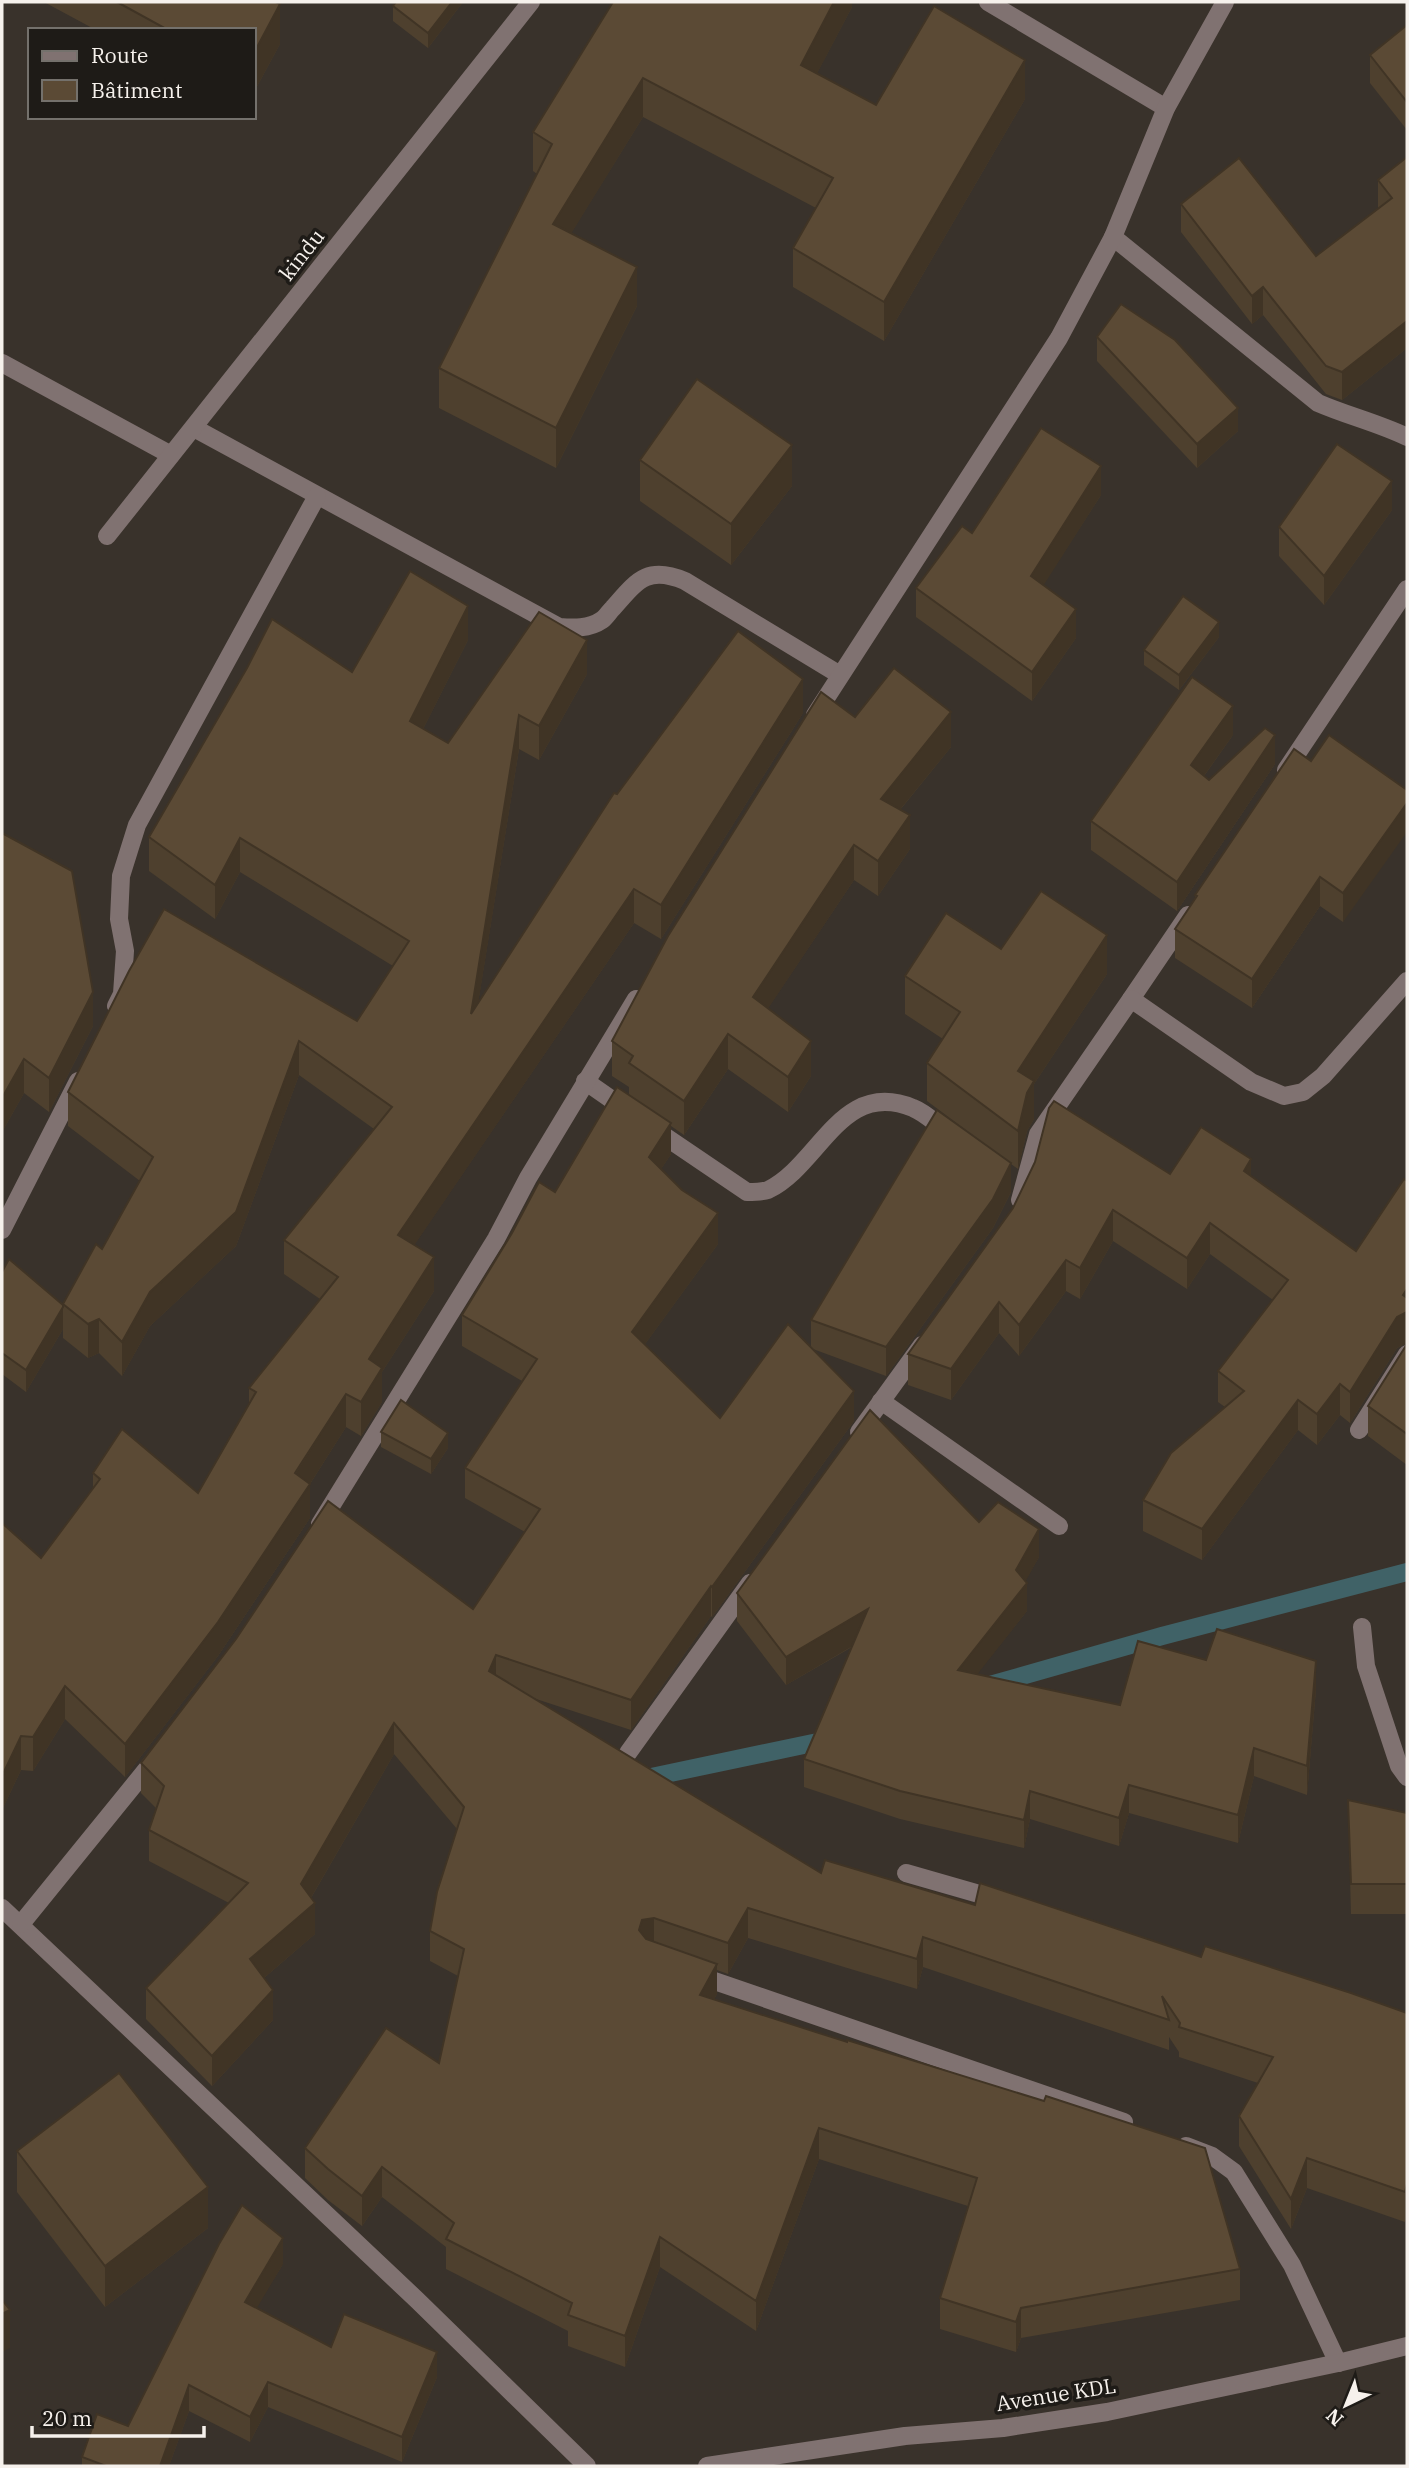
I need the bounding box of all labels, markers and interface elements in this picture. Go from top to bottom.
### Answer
legend [28,28,256,119]
text: Route [91,41,148,69]
text: Bâtiment [91,76,182,104]
street label: kindu [272,223,330,286]
north arrow [1311,2370,1381,2440]
street label: Avenue KDL [994,2371,1118,2417]
scale bar [32,2394,203,2438]
text: 20 m [42,2404,92,2432]
text: N [1321,2404,1348,2431]

